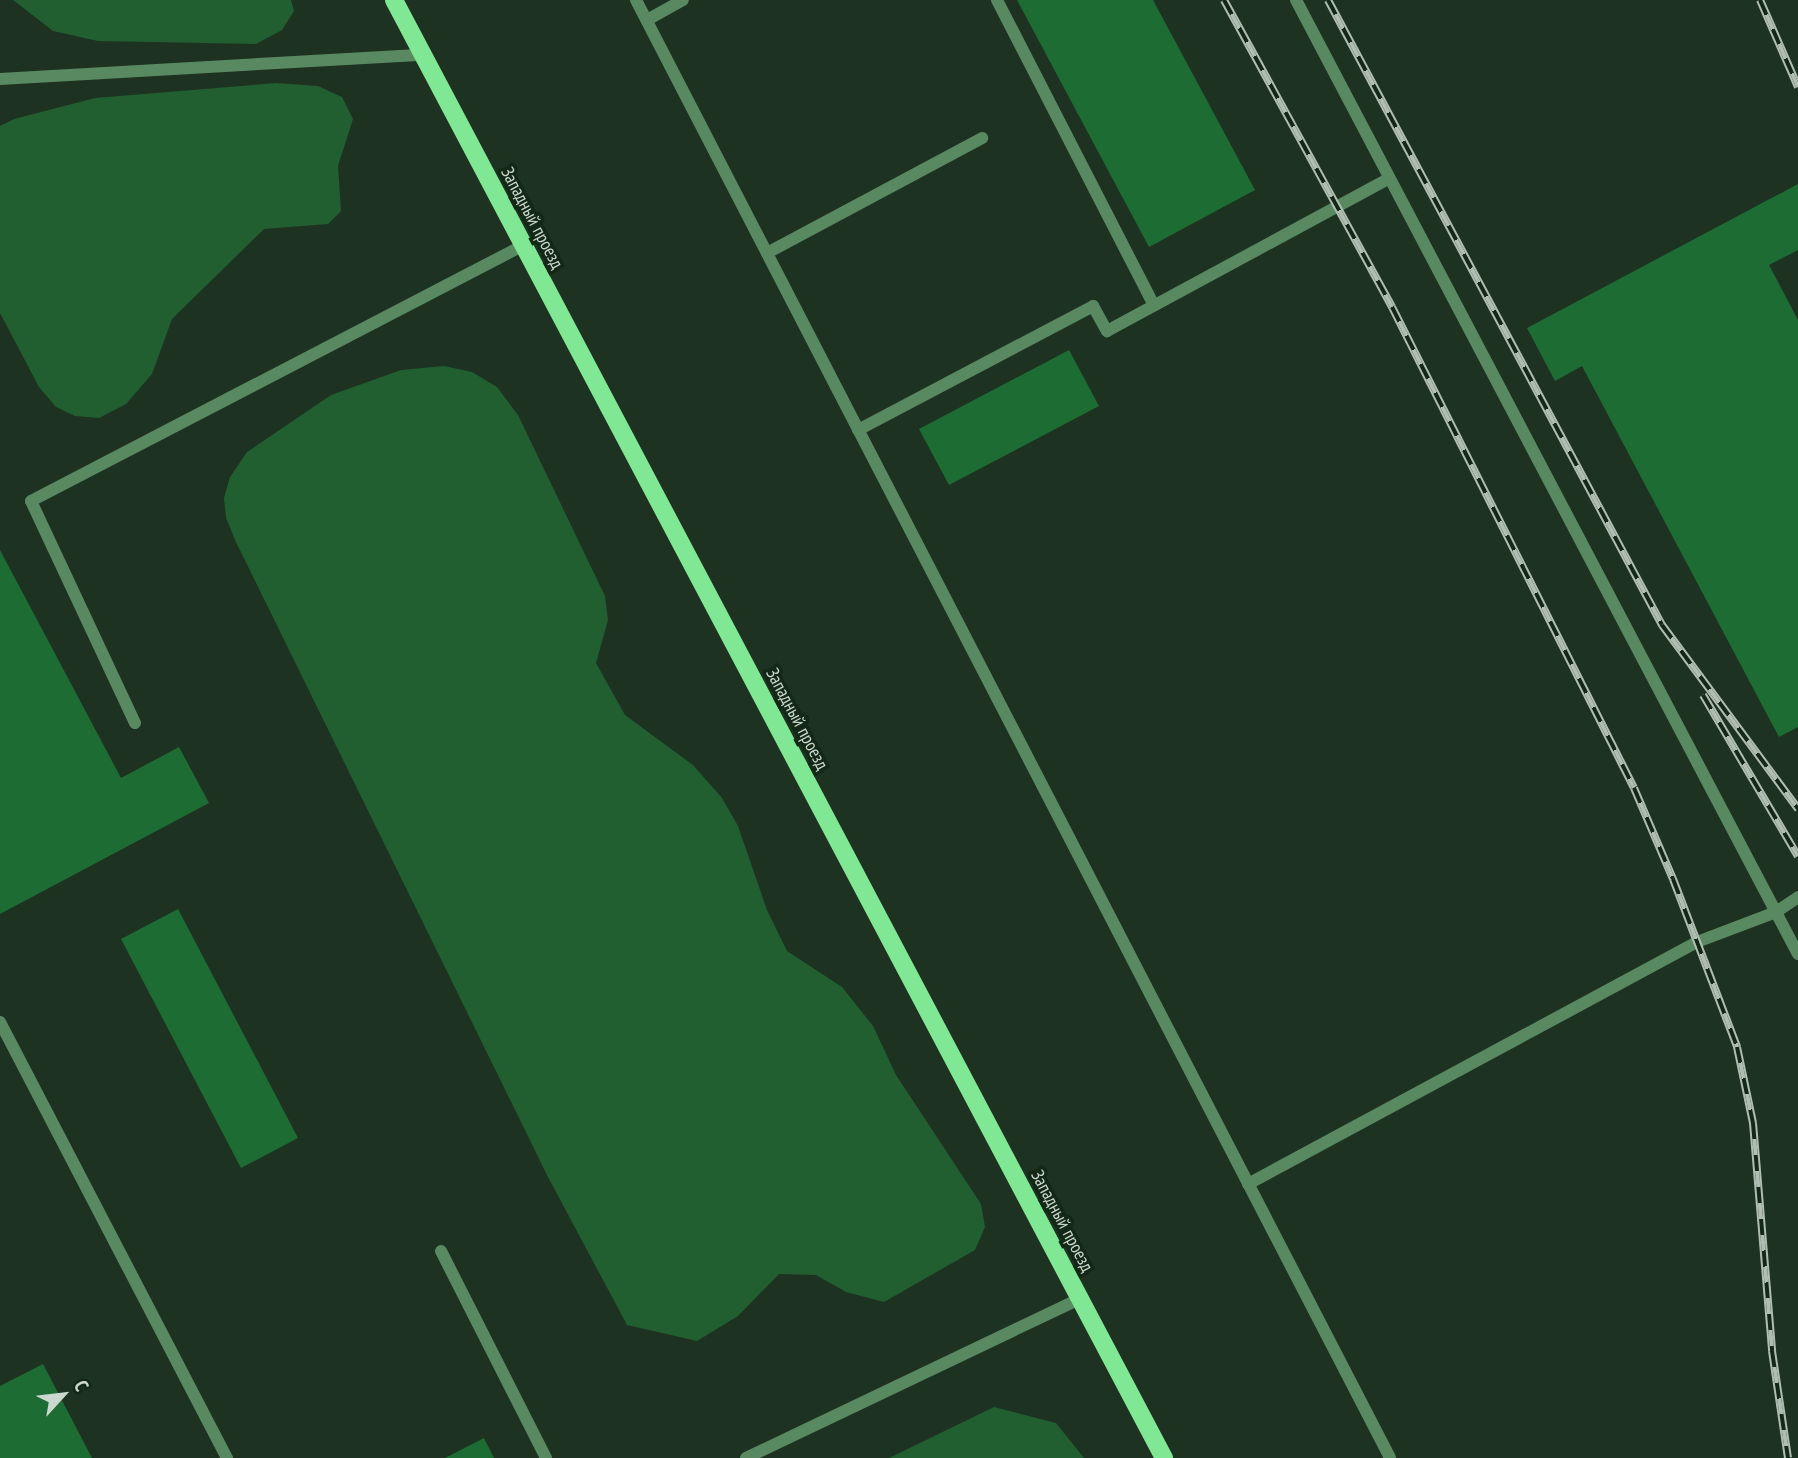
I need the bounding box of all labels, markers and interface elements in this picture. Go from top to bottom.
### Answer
street label: Западный проезд [496,163,568,273]
street label: Западный проезд [761,664,833,774]
street label: Западный проезд [1026,1166,1098,1276]
north arrow [28,1360,98,1430]
text: С [69,1376,94,1395]

